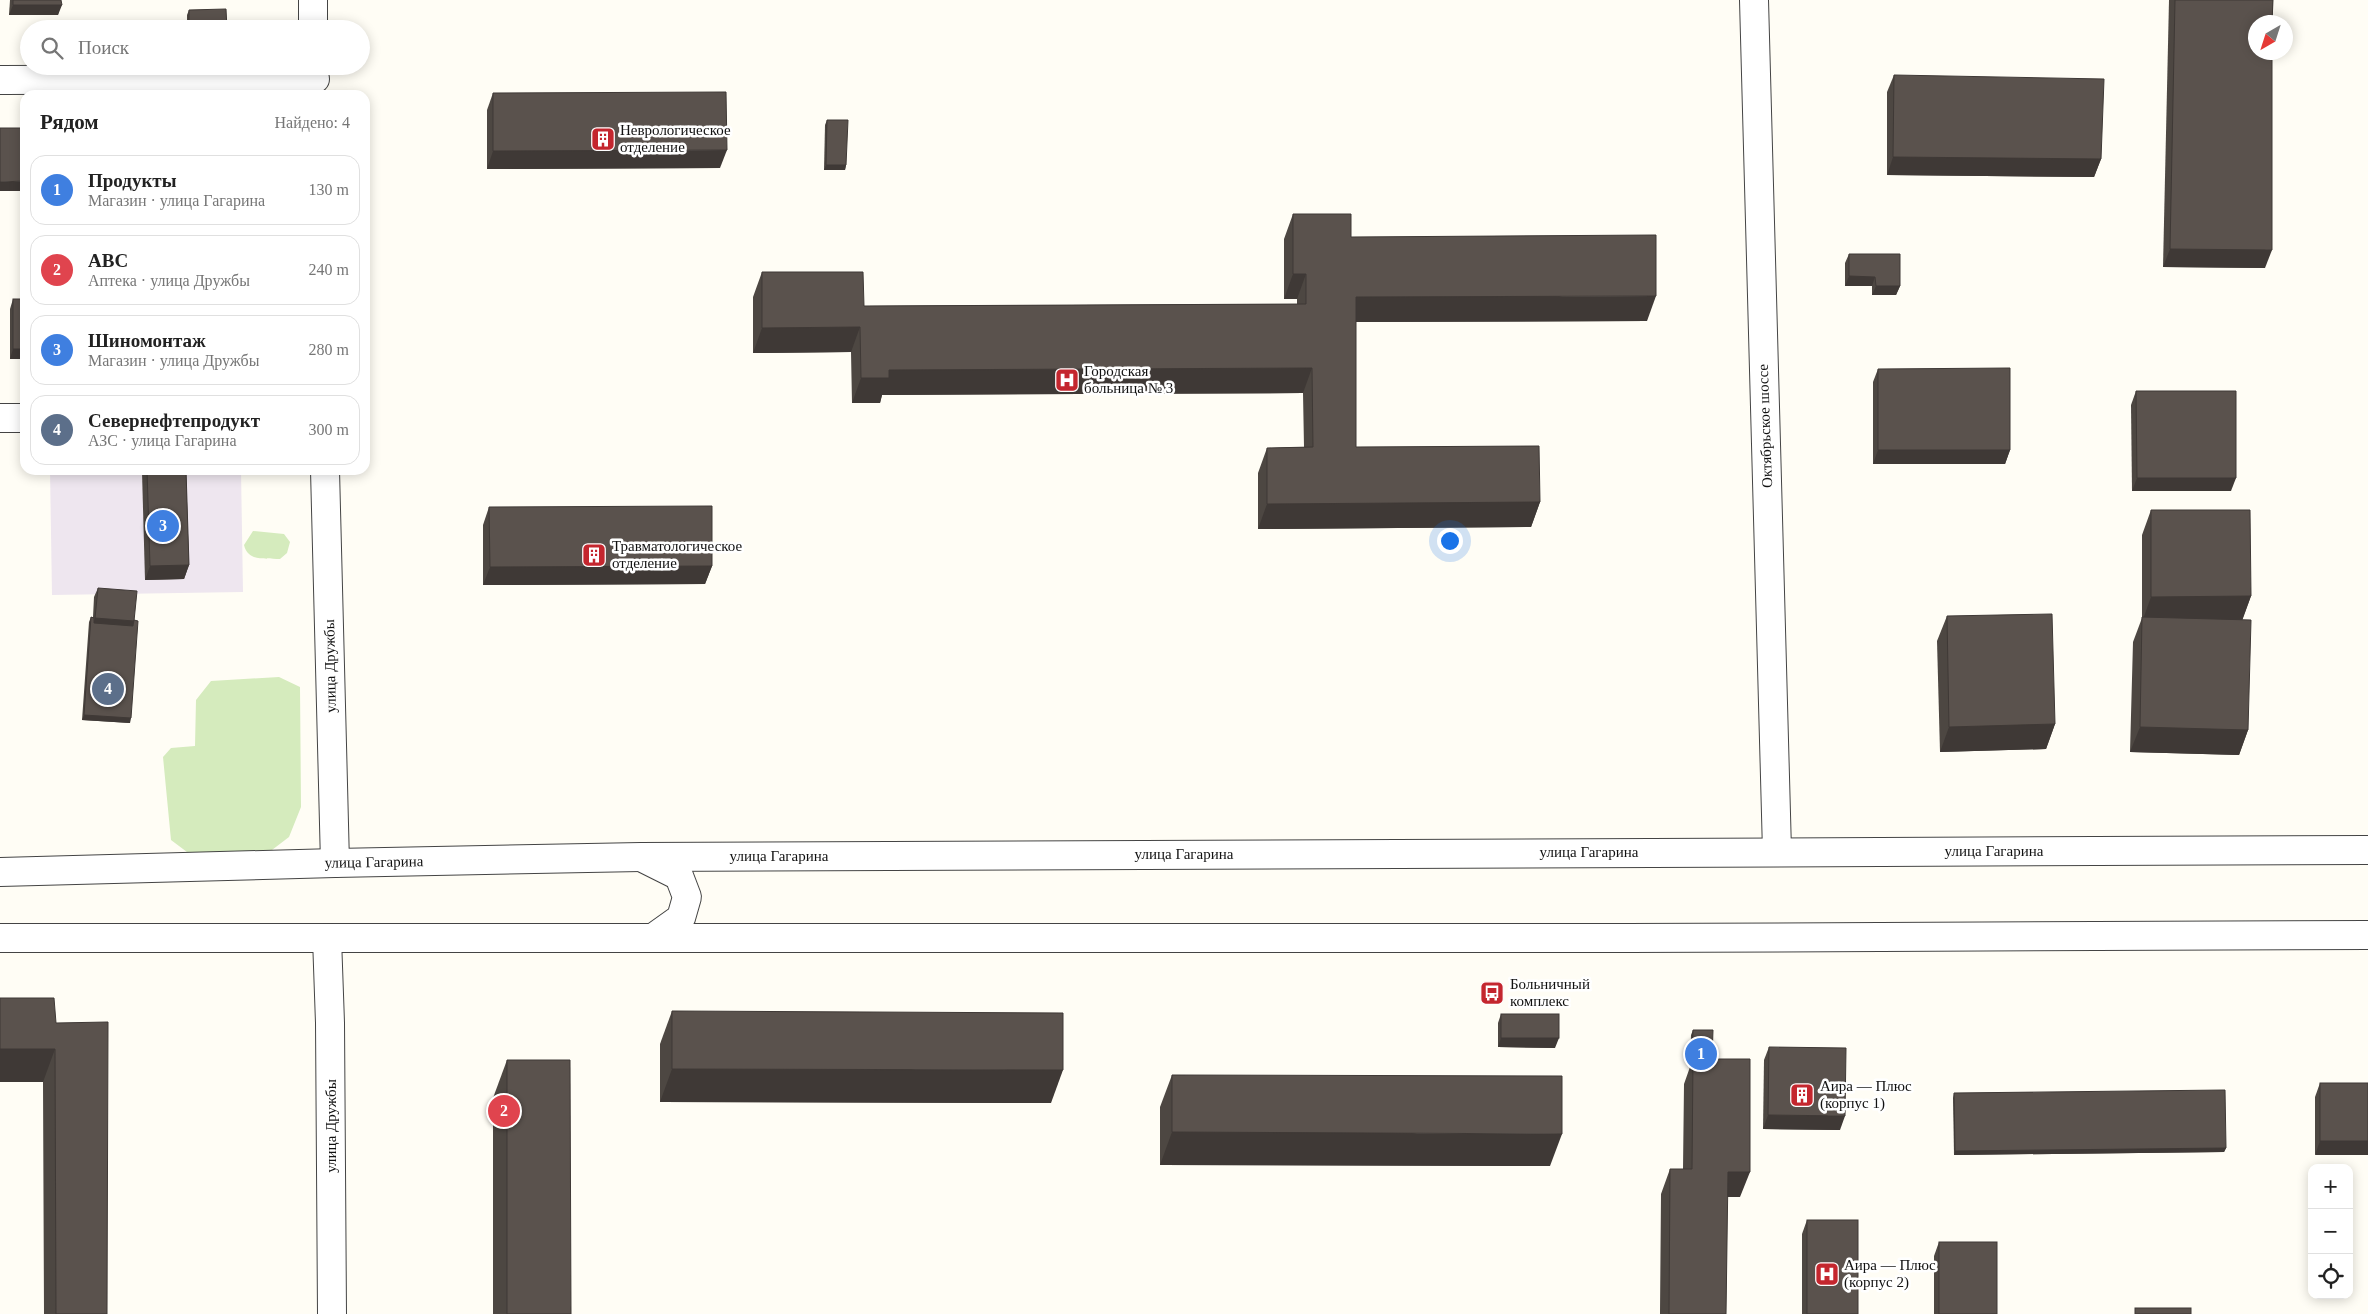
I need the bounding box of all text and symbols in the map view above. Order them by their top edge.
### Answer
north arrow [2248,15,2293,60]
search box [20,20,370,75]
icon: search [38,34,66,62]
text: Поиск [78,37,129,58]
text: Рядом [40,110,99,134]
text: Найдено: 4 [275,114,350,131]
place label: Неврологическое отделение [620,122,731,155]
building icon: Неврологическое отделение [590,126,616,152]
text: Продукты [88,170,177,191]
text: 1 [53,181,61,198]
text: 130 m [309,181,349,198]
text: Магазин · улица Гагарина [88,192,265,209]
text: ABC [88,250,128,271]
text: 2 [53,261,61,278]
text: 240 m [309,261,349,278]
text: Аптека · улица Дружбы [88,272,250,289]
text: Шиномонтаж [88,330,206,351]
text: 3 [53,341,61,358]
text: 280 m [309,341,349,358]
text: Магазин · улица Дружбы [88,352,260,369]
place label: Городская больница № 3 [1084,363,1173,396]
street label: Октябрьское шоссе [1755,363,1775,488]
hospital icon: Городская больница № 3 [1054,367,1080,393]
text: Севернефтепродукт [88,410,260,431]
text: 4 [53,421,61,438]
text: 300 m [309,421,349,438]
text: АЗС · улица Гагарина [88,432,237,449]
pin: 3 [147,507,179,545]
your location [1437,528,1463,554]
place label: Травматологическое отделение [612,538,743,571]
building icon: Травматологическое отделение [581,542,607,568]
street label: улица Дружбы [321,619,339,713]
pin: 4 [92,670,124,708]
street label: улица Гагарина [1945,843,2044,859]
street label: улица Гагарина [1540,844,1639,860]
street label: улица Гагарина [1135,846,1234,862]
street label: улица Гагарина [730,848,829,864]
street label: улица Гагарина [324,853,424,871]
place label: Больничный комплекс [1510,976,1590,1009]
bus stop icon: Больничный комплекс [1479,980,1505,1006]
pin: 1 [1685,1035,1717,1073]
place label: Аира — Плюс (корпус 1) [1820,1078,1912,1112]
street label: улица Дружбы [323,1079,339,1173]
building icon: Аира — Плюс (корпус 1) [1789,1082,1815,1108]
pin: 2 [488,1092,520,1130]
map controls [2308,1164,2353,1299]
button: + [2308,1164,2353,1209]
button: − [2308,1209,2353,1254]
button: locate [2308,1254,2353,1299]
place label: Аира — Плюс (корпус 2) [1844,1257,1936,1291]
hospital icon: Аира — Плюс (корпус 2) [1814,1261,1840,1287]

